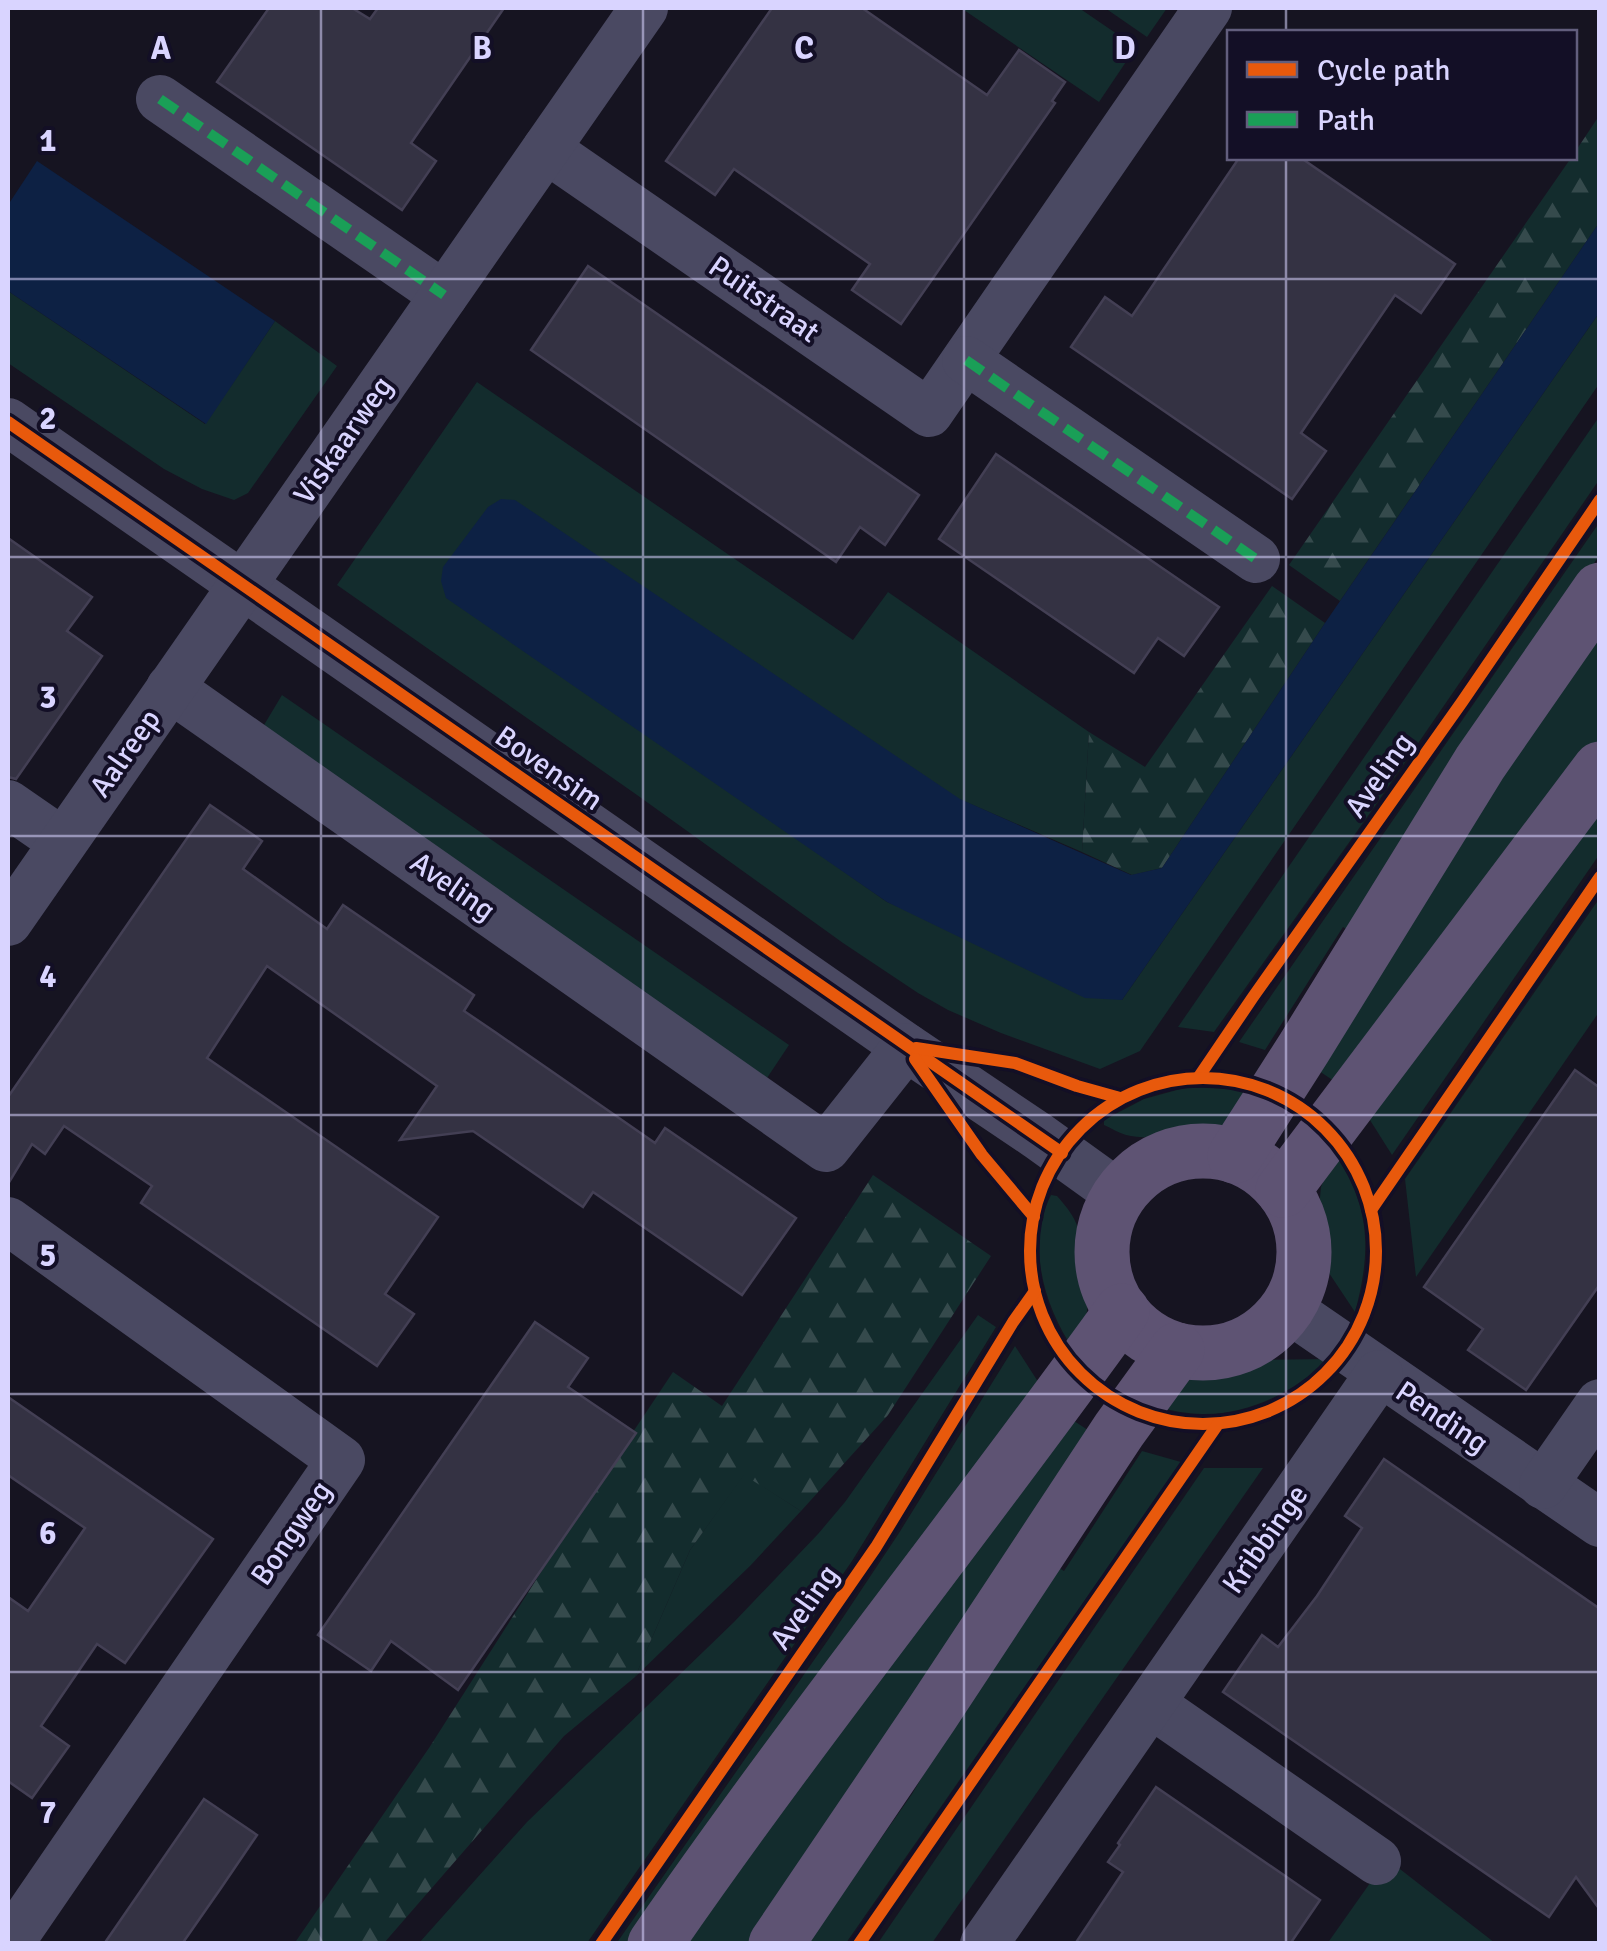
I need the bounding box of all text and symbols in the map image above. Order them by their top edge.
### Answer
text: A [151,29,172,68]
text: B [472,29,492,68]
text: C [794,29,814,68]
text: D [1114,29,1136,68]
legend [1227,30,1577,160]
text: Cycle path [1317,52,1451,89]
text: Path [1317,102,1375,139]
text: 1 [39,121,57,160]
street label: Puitstraat [701,248,826,351]
street label: Viskaarweg [286,369,401,511]
text: 2 [39,399,57,438]
text: 3 [39,678,57,717]
street label: Aalreep [82,702,169,804]
street label: Bovensim [488,718,610,819]
street label: Aveling [1337,726,1422,825]
street label: Aveling [403,844,502,929]
text: 4 [39,957,57,996]
text: 5 [39,1236,57,1275]
street label: Pending [1388,1373,1495,1462]
street label: Bongweg [243,1474,340,1593]
street label: Kribbinge [1215,1478,1316,1601]
text: 6 [39,1514,57,1553]
street label: Aveling [762,1558,847,1657]
text: 7 [39,1793,57,1832]

